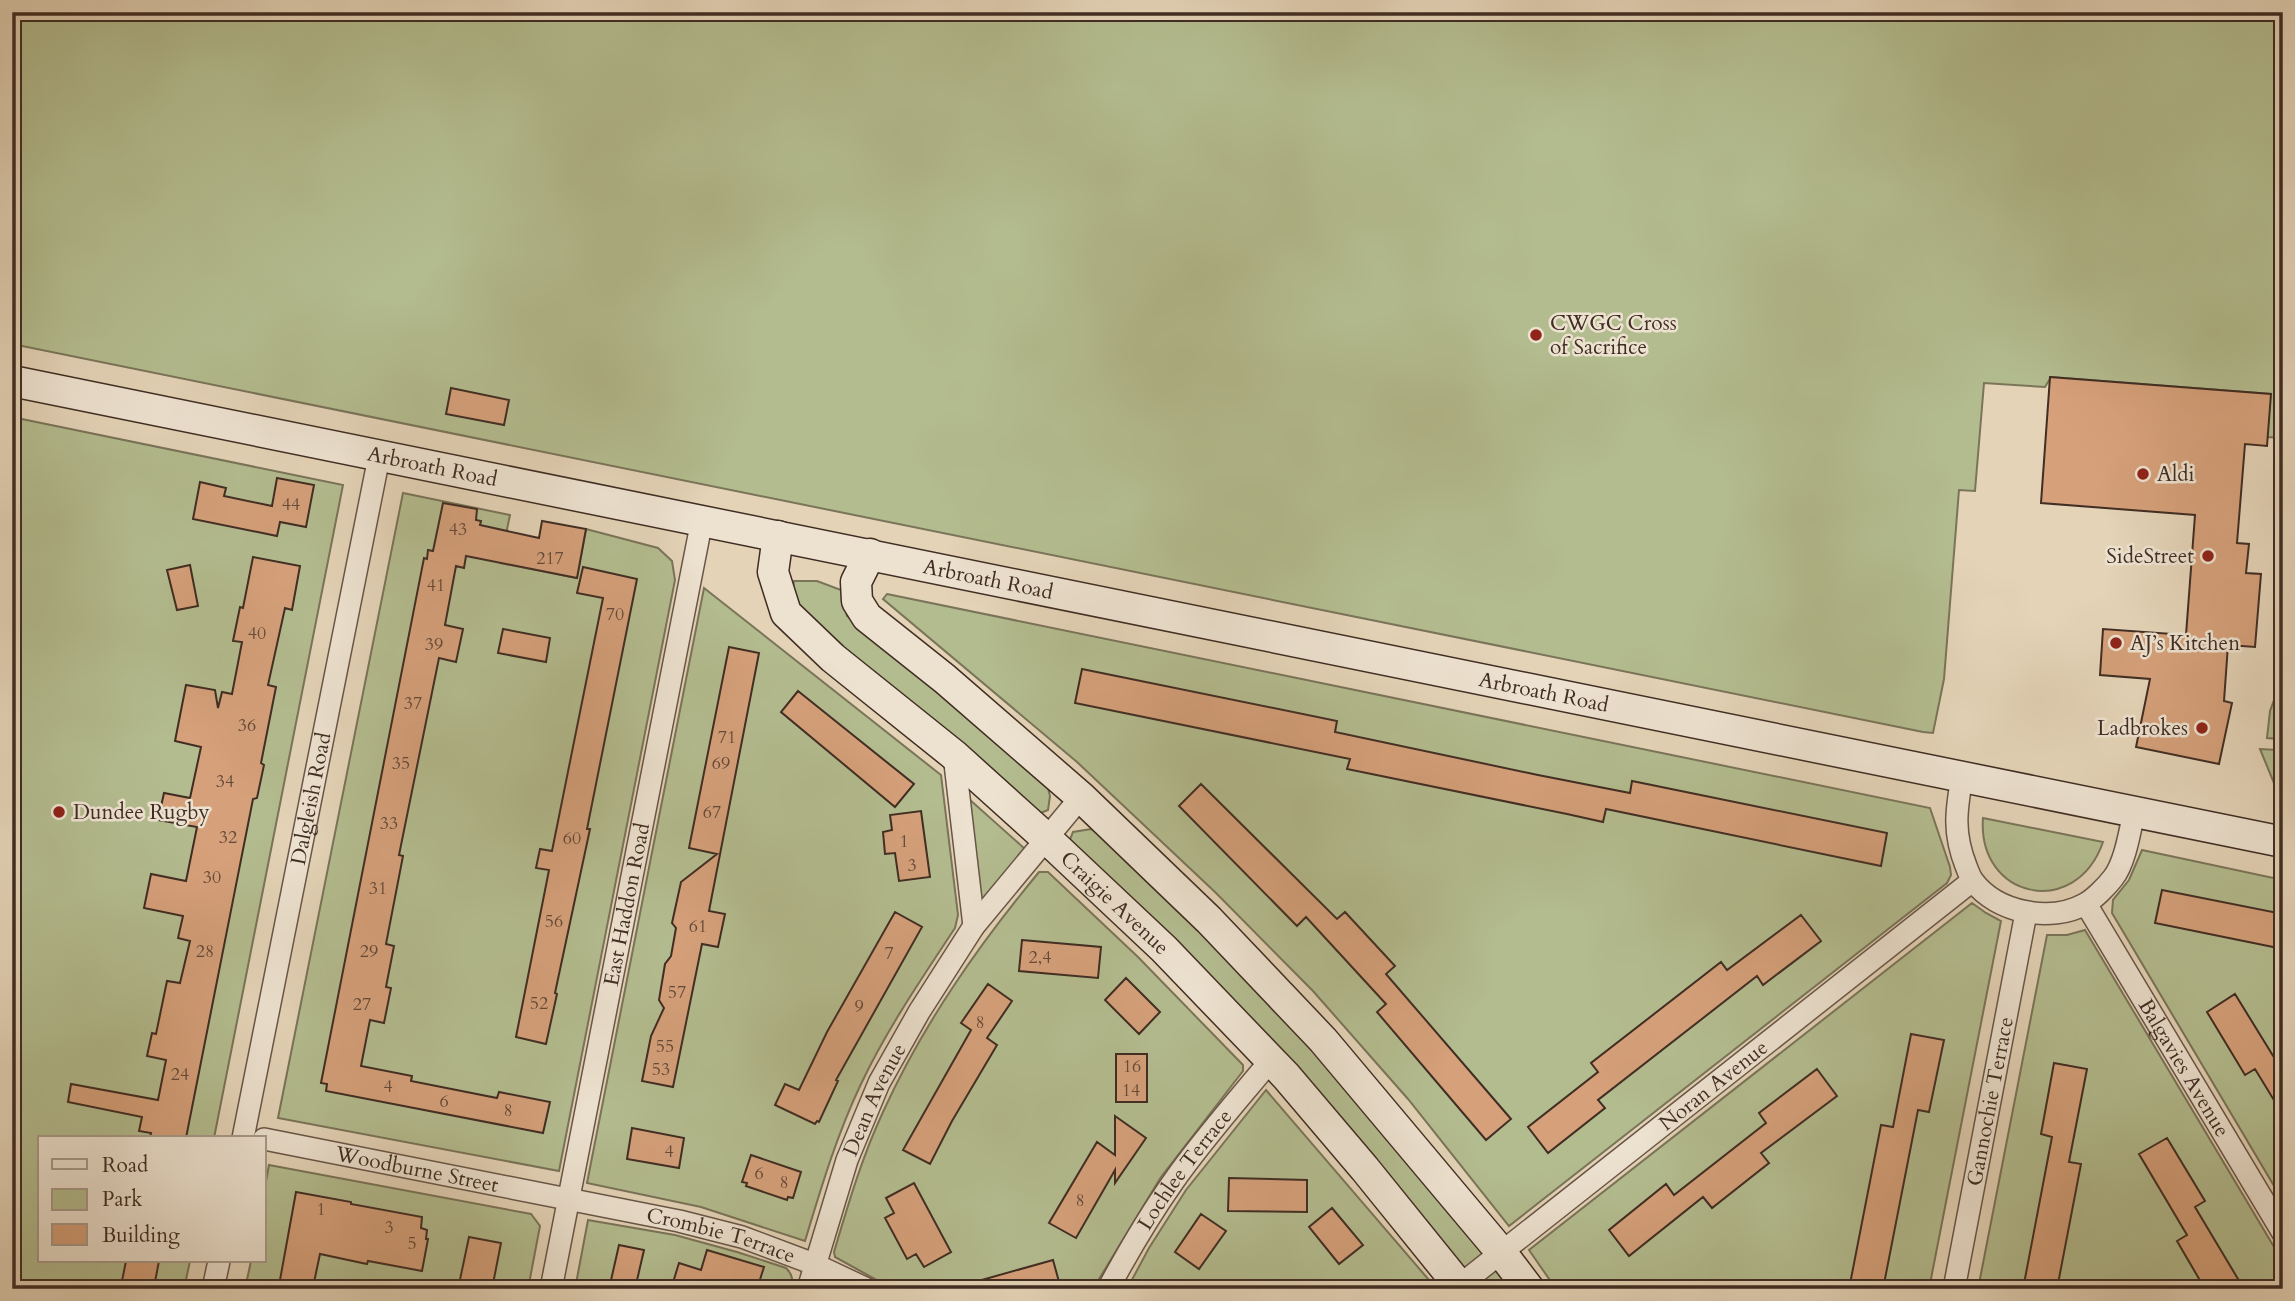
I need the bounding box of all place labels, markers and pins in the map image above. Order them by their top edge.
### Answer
place label: CWGC Cross of Sacrifice [1550,309,1677,362]
marker: CWGC Cross of Sacrifice [1528,327,1544,343]
place label: Aldi [2157,460,2194,489]
marker: Aldi [2135,466,2151,482]
place label: SideStreet [2106,542,2194,571]
marker: SideStreet [2200,548,2216,564]
place label: AJ’s Kitchen [2130,629,2240,658]
marker: AJ’s Kitchen [2108,635,2124,651]
place label: Ladbrokes [2097,714,2188,743]
marker: Ladbrokes [2194,720,2210,736]
place label: Dundee Rugby [73,798,210,827]
marker: Dundee Rugby [51,804,67,820]

